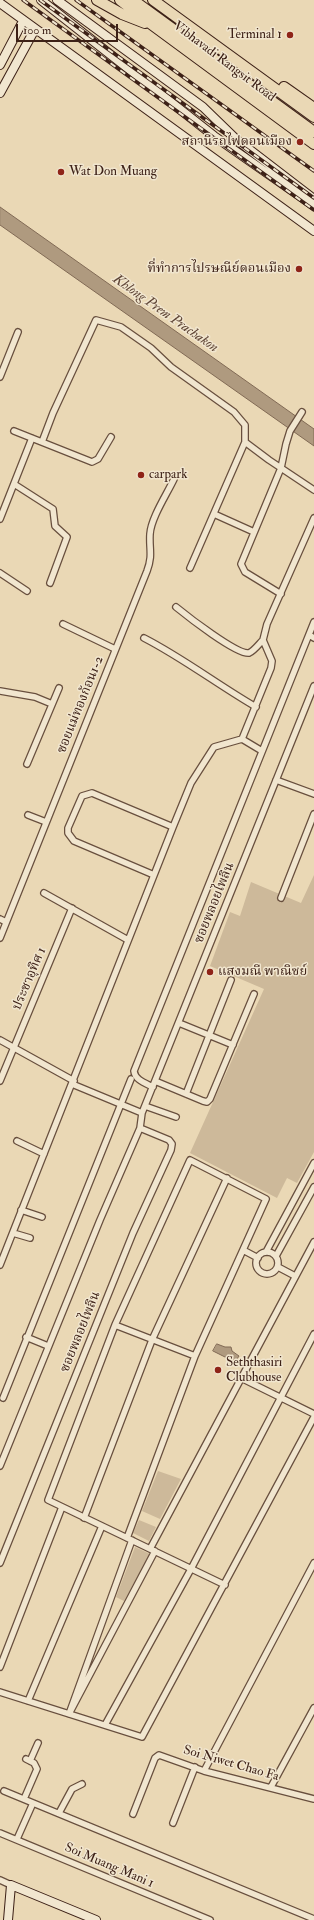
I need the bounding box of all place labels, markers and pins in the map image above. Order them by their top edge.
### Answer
place label: Terminal 1 [227,27,282,43]
marker: Terminal 1 [285,30,295,40]
place label: สถานีรถไฟดอนเมือง [181,134,292,150]
marker: สถานีรถไฟดอนเมือง [295,137,305,147]
place label: Wat Don Muang [69,164,157,180]
marker: Wat Don Muang [56,167,66,177]
place label: ที่ทำการไปรษณีย์ดอนเมือง [148,261,291,277]
marker: ที่ทำการไปรษณีย์ดอนเมือง [294,264,304,274]
place label: carpark [149,467,187,483]
marker: carpark [136,470,146,480]
place label: แสงมณี พาณิชย์ [218,964,307,980]
marker: แสงมณี พาณิชย์ [205,967,215,977]
place label: Seththasiri Clubhouse [226,1355,282,1386]
marker: Seththasiri Clubhouse [213,1365,223,1375]

